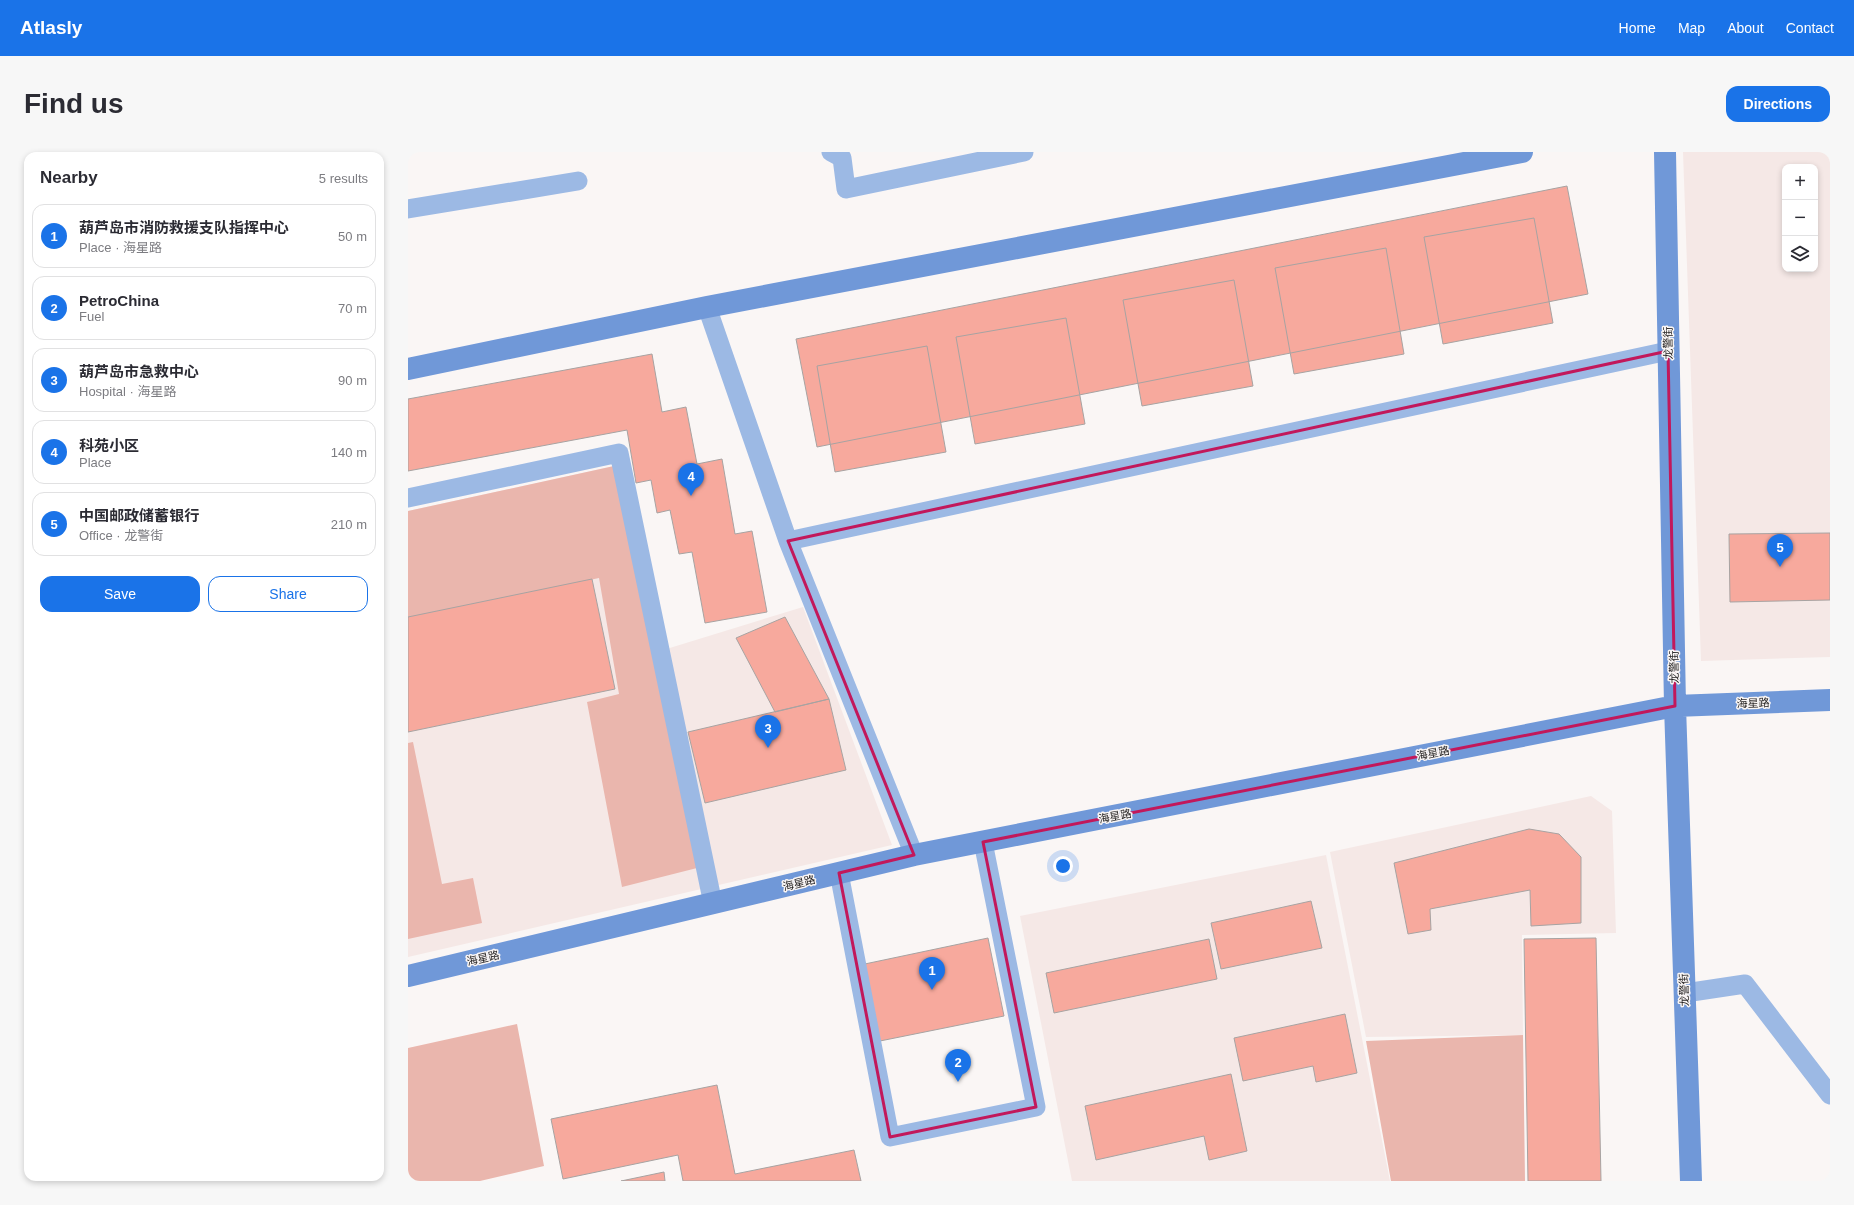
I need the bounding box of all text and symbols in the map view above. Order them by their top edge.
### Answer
text: Atlasly [20,17,82,38]
text: Home [1619,20,1656,36]
text: Map [1678,20,1705,36]
text: About [1727,20,1764,36]
text: Contact [1786,20,1834,36]
button: Directions [1726,86,1830,122]
text: Find us [24,88,124,119]
map controls [1782,164,1818,272]
button: + [1782,164,1818,200]
text: Nearby [40,168,98,187]
text: 5 results [319,171,368,186]
button: − [1782,200,1818,236]
text: 葫芦岛市消防救援支队指挥中心 [79,219,289,236]
text: 1 [50,229,58,244]
text: 50 m [338,229,367,244]
button: layers [1782,236,1818,272]
text: Place · 海星路 [79,240,162,255]
text: PetroChina [79,292,159,309]
text: 2 [50,301,58,316]
text: 70 m [338,301,367,316]
text: Fuel [79,309,104,324]
street label: 龙警街 [1662,326,1674,360]
text: 葫芦岛市急救中心 [79,363,199,380]
text: 3 [50,373,58,388]
text: 90 m [338,373,367,388]
text: Hospital · 海星路 [79,384,177,399]
text: 科苑小区 [79,437,139,454]
text: 4 [50,445,58,460]
text: 140 m [331,445,367,460]
text: Place [79,455,112,470]
pin: 4 [678,463,704,496]
text: 中国邮政储蓄银行 [79,507,199,524]
text: 5 [50,517,58,532]
text: 210 m [331,517,367,532]
text: Office · 龙警街 [79,528,163,543]
pin: 5 [1767,534,1793,567]
button: Save [40,576,200,612]
button: Share [208,576,368,612]
street label: 龙警街 [1668,650,1680,684]
street label: 海星路 [1736,696,1770,710]
pin: 3 [755,715,781,748]
street label: 海星路 [1416,744,1450,762]
street label: 海星路 [1098,807,1132,825]
your location [1053,856,1073,876]
street label: 海星路 [782,873,816,893]
street label: 海星路 [466,948,500,968]
pin: 1 [919,957,945,990]
street label: 龙警街 [1677,973,1691,1007]
pin: 2 [945,1049,971,1082]

